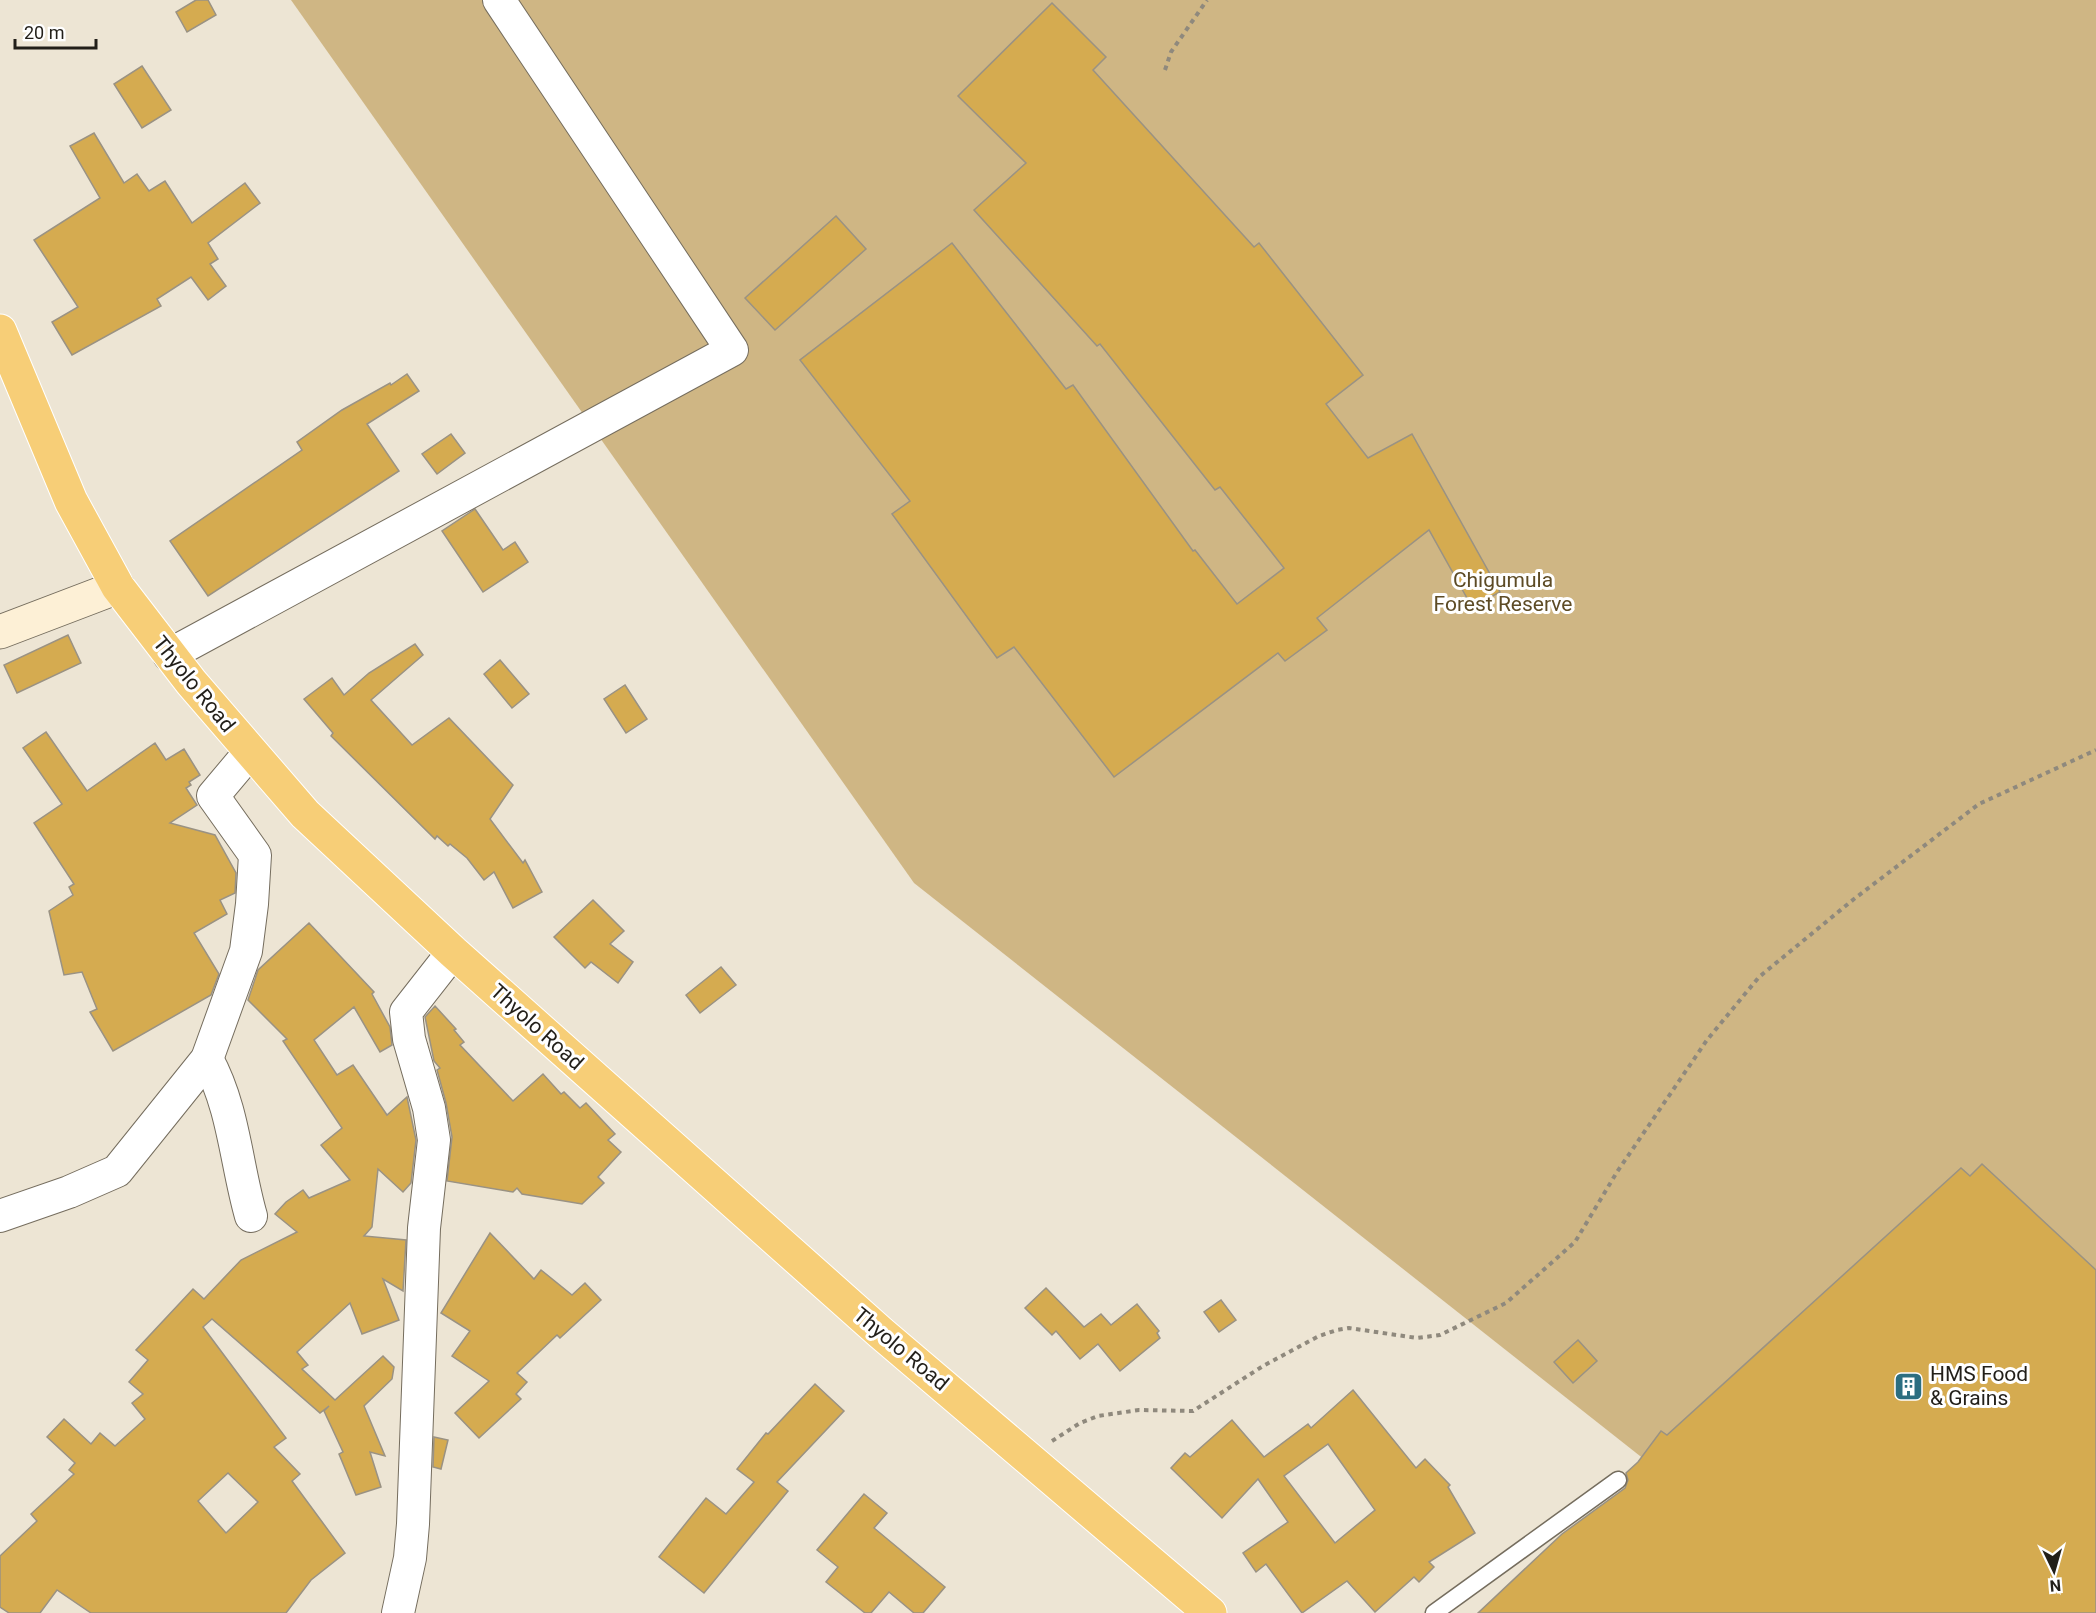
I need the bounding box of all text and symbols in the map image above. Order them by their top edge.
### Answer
scale bar [15,12,96,50]
text: 20 m [24,22,64,43]
park label: Chigumula Forest Reserve [1434,568,1572,616]
street label: Thyolo Road [148,631,240,737]
street label: Thyolo Road [486,979,588,1075]
street label: Thyolo Road [849,1302,953,1396]
place label: HMS Food & Grains [1930,1362,2028,1410]
building icon: HMS Food & Grains [1893,1370,1925,1402]
north arrow [2024,1541,2084,1601]
text: N [2049,1575,2062,1595]

